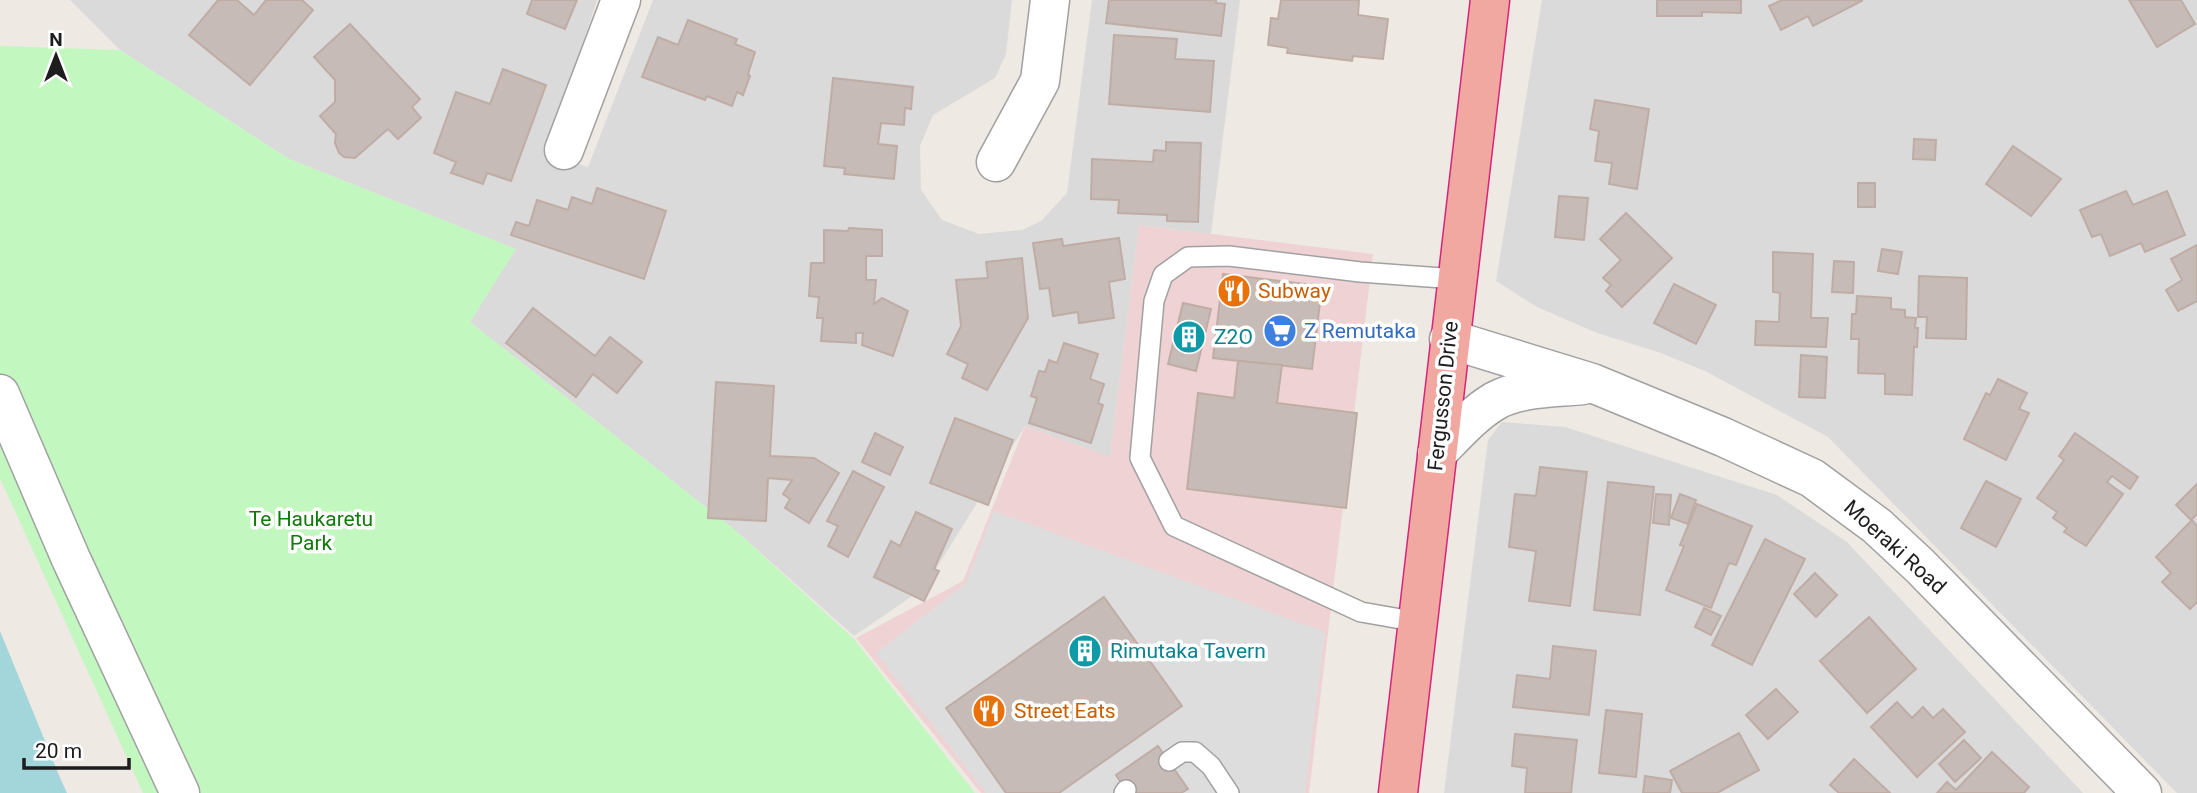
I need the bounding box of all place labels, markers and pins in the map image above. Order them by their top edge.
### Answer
restaurant icon: Subway [1215,272,1253,310]
place label: Subway [1258,279,1331,303]
supermarket icon: Z Remutaka [1261,312,1299,350]
building icon: Z2O [1170,318,1208,356]
place label: Z Remutaka [1304,319,1416,343]
place label: Z2O [1214,325,1253,349]
building icon: Rimutaka Tavern [1066,632,1104,670]
place label: Rimutaka Tavern [1110,639,1266,663]
restaurant icon: Street Eats [970,692,1008,730]
place label: Street Eats [1014,699,1116,723]

